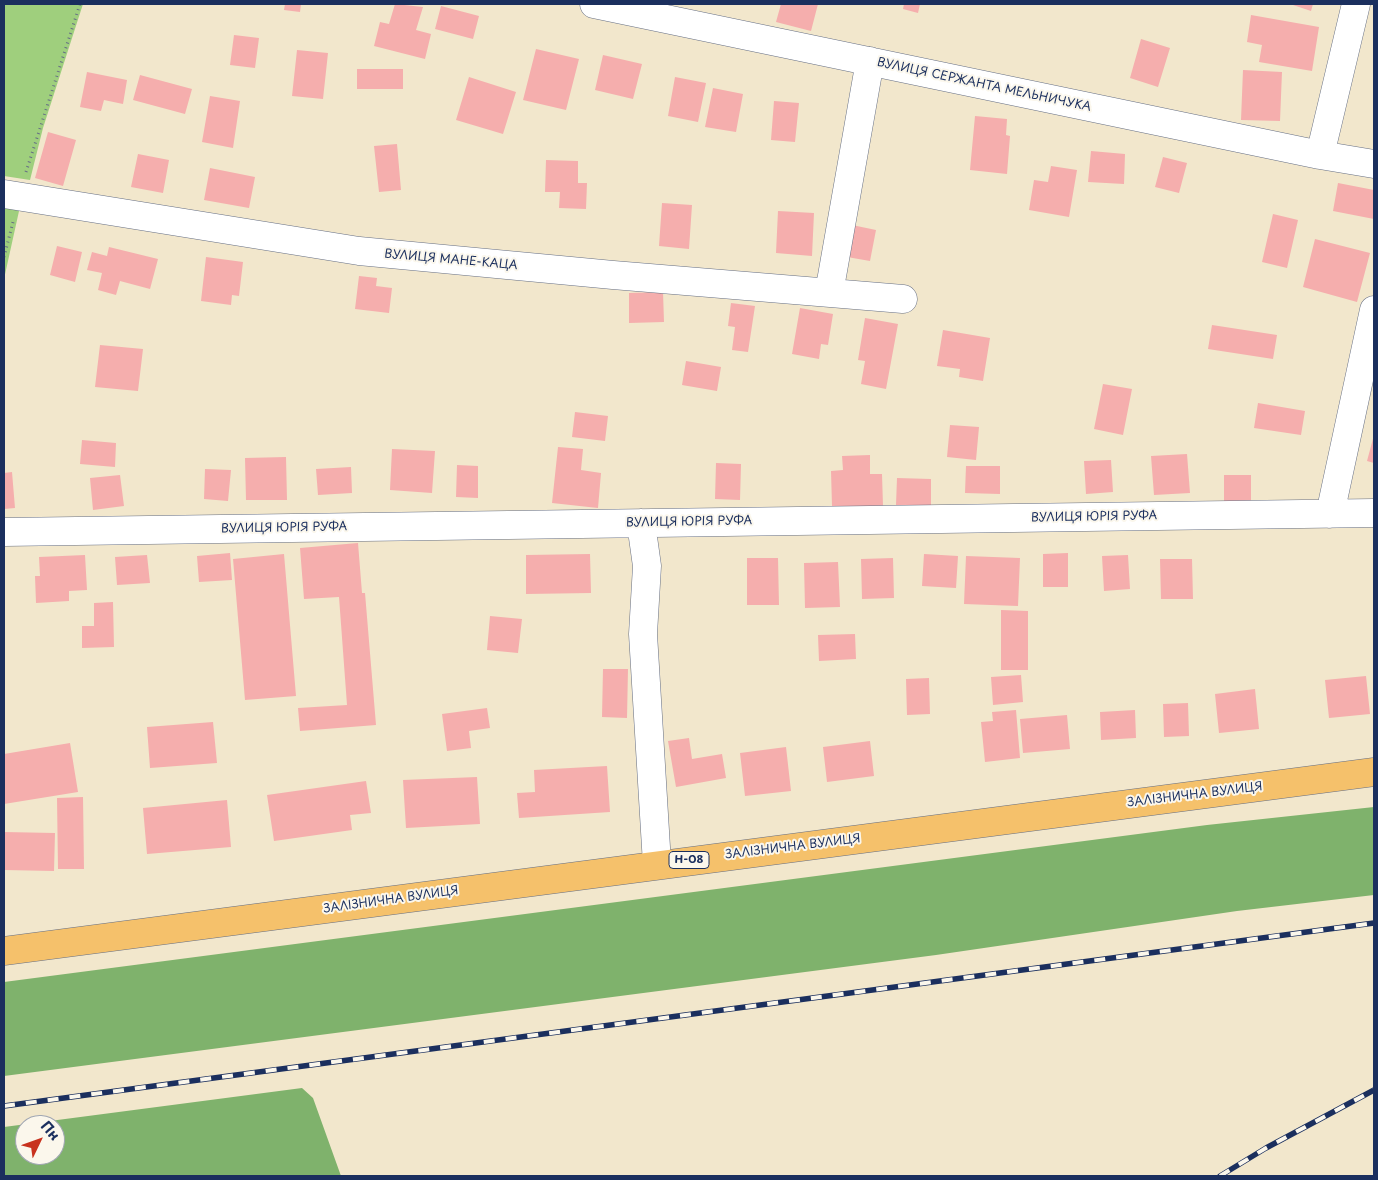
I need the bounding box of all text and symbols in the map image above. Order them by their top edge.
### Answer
street label: ВУЛИЦЯ СЕРЖАНТА МЕЛЬНИЧУКА [876,55,1092,115]
street label: ВУЛИЦЯ МАНЕ-КАЦА [384,247,518,273]
street label: ВУЛИЦЯ ЮРІЯ РУФА [1031,509,1157,525]
street label: ВУЛИЦЯ ЮРІЯ РУФА [626,514,752,530]
street label: ВУЛИЦЯ ЮРІЯ РУФА [221,520,347,536]
street label: ЗАЛІЗНИЧНА ВУЛИЦЯ [1127,780,1263,810]
street label: ЗАЛІЗНИЧНА ВУЛИЦЯ [725,832,861,862]
road number: Н-08 [669,852,709,868]
street label: ЗАЛІЗНИЧНА ВУЛИЦЯ [323,883,459,917]
north arrow [15,1115,65,1165]
text: Пн [36,1116,65,1145]

